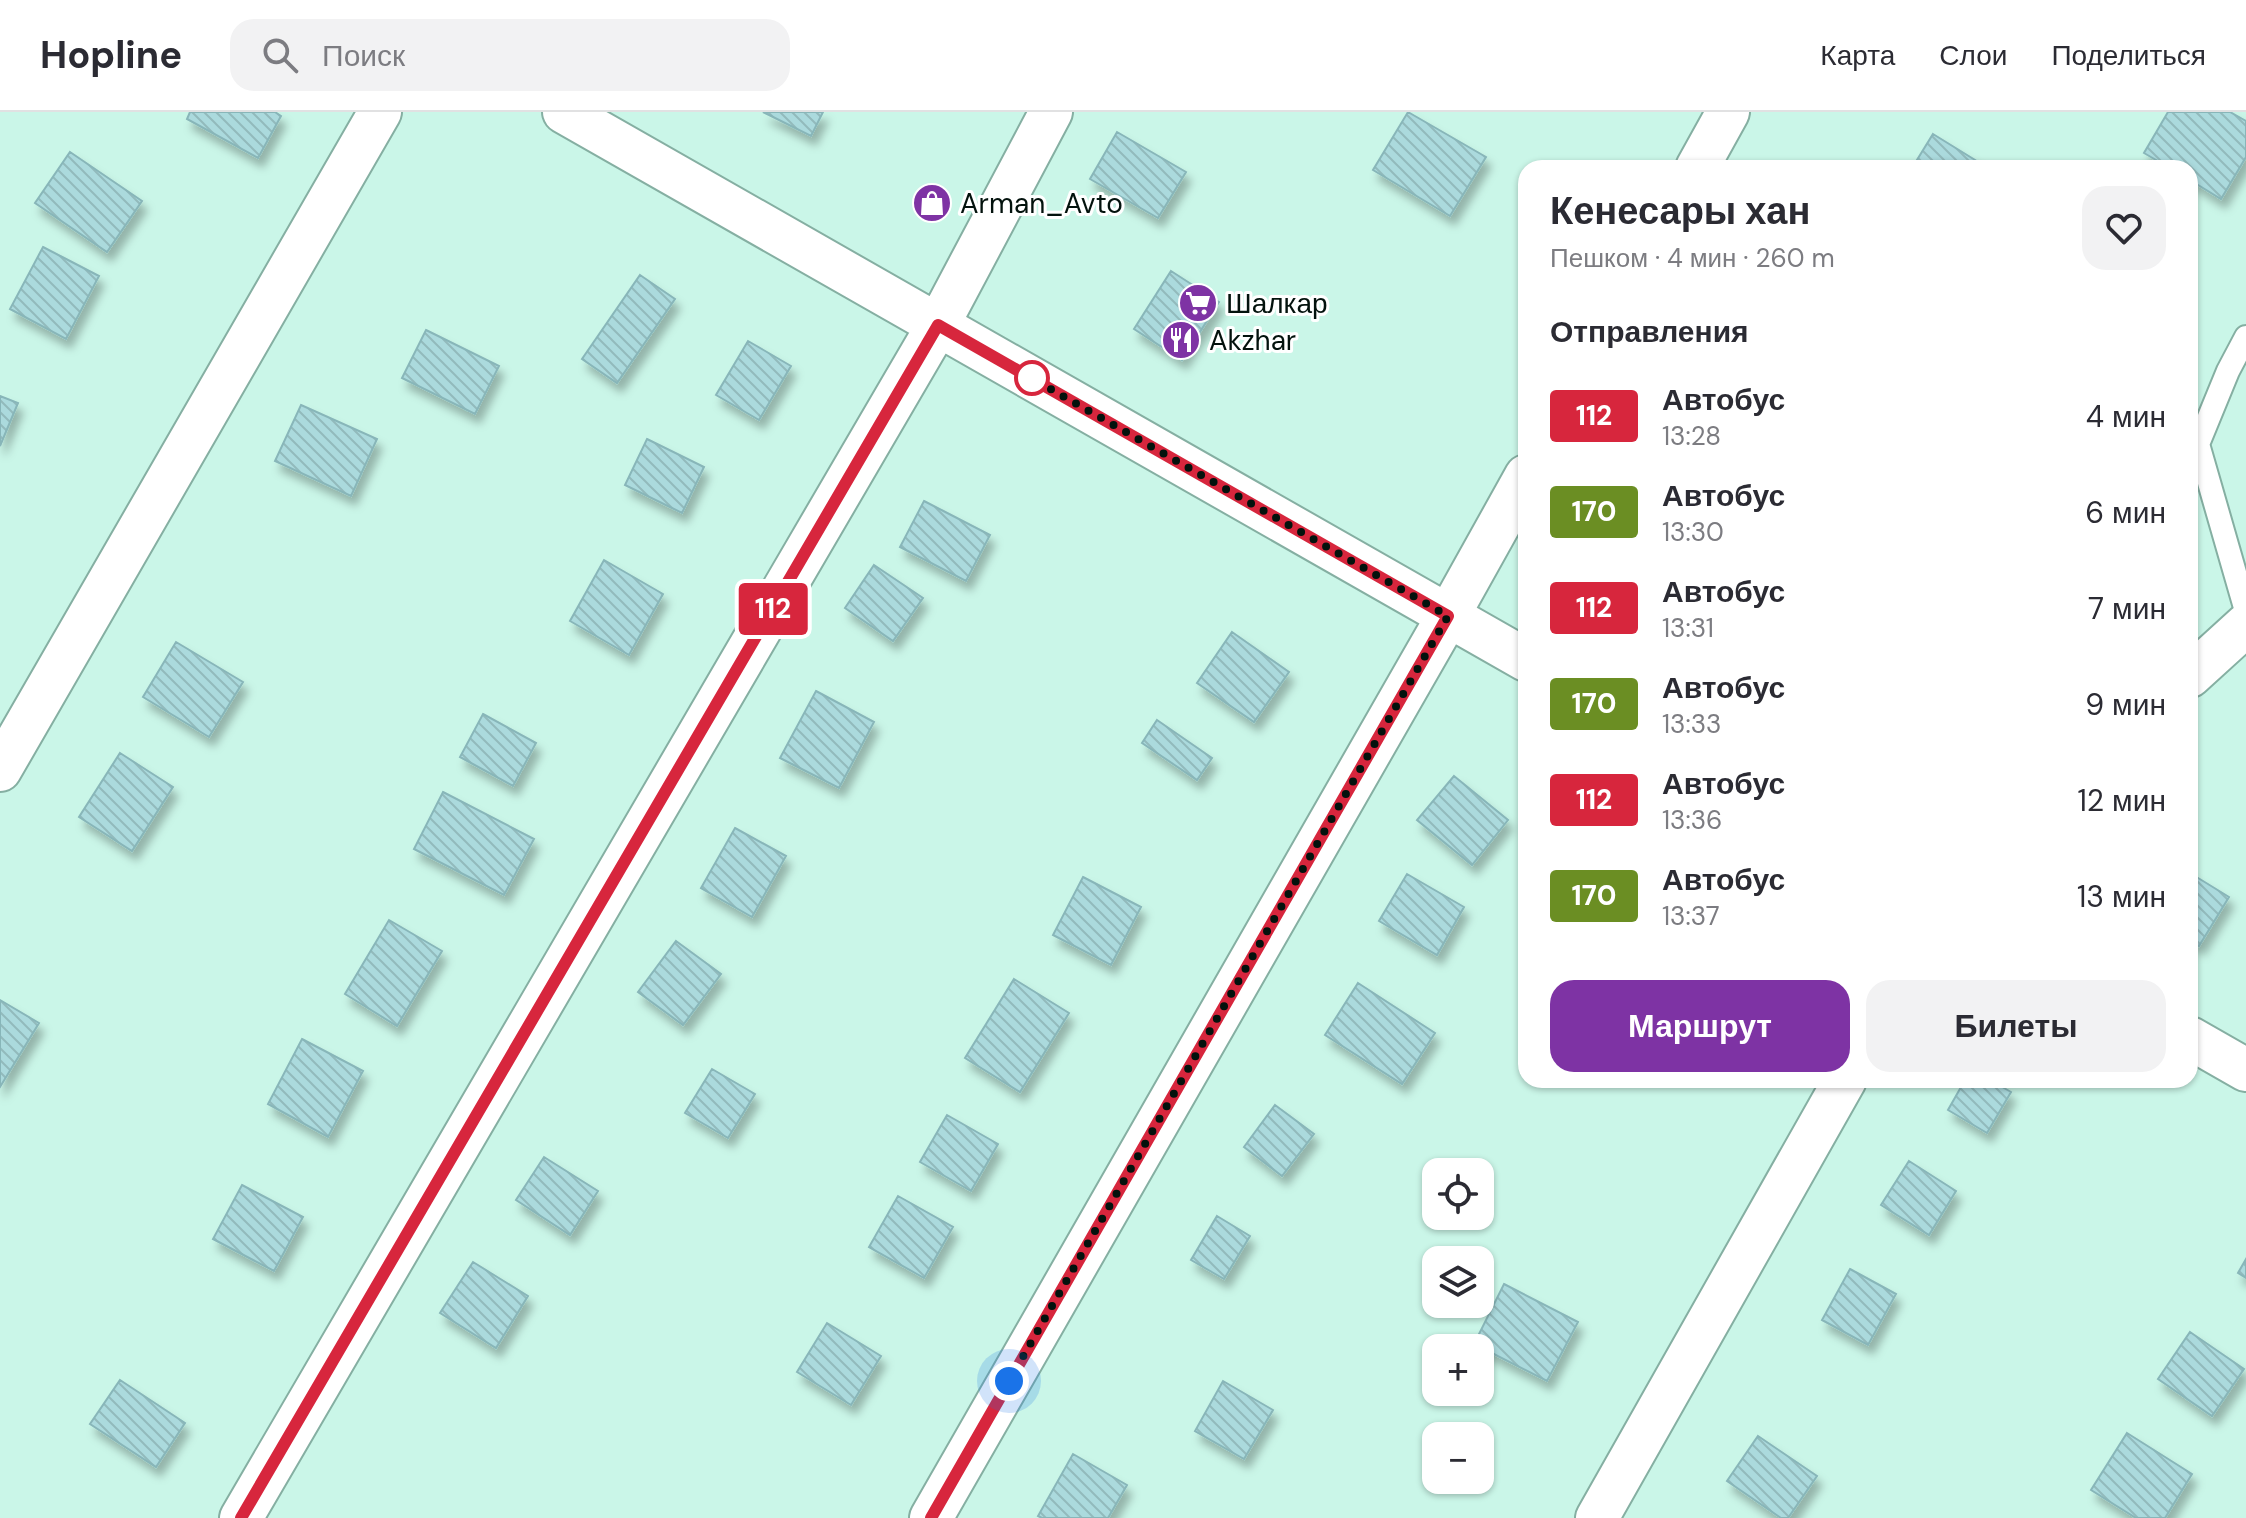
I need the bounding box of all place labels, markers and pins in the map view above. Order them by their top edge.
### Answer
shop icon: Arman_Avto [911,182,953,224]
place label: Arman_Avto [960,185,1123,222]
supermarket icon: Шалкар [1177,282,1219,324]
place label: Шалкар [1226,285,1328,322]
restaurant icon: Akzhar [1160,319,1202,361]
place label: Akzhar [1209,322,1296,359]
unlabelled marker [1015,361,1049,395]

